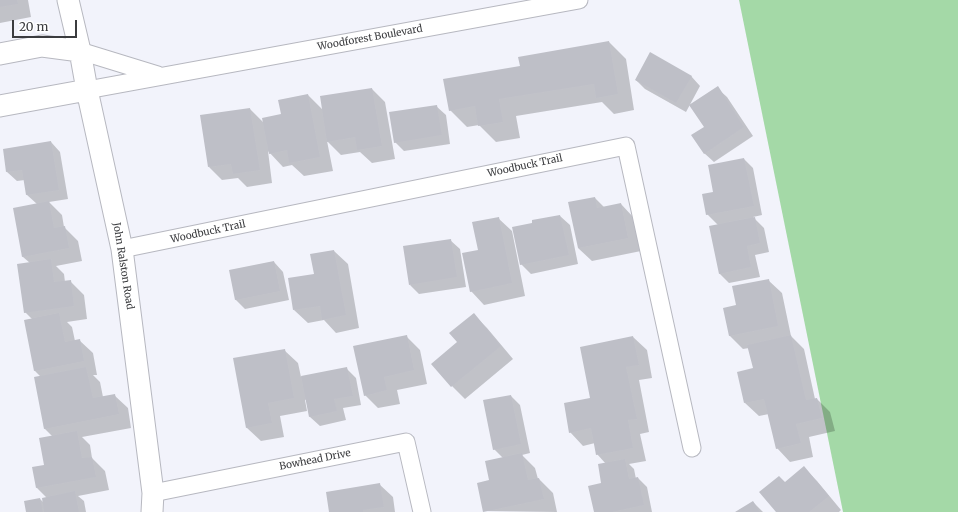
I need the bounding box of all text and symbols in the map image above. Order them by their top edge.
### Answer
scale bar [14,12,79,38]
text: 20 m [19,19,48,34]
street label: Woodforest Boulevard [317,23,423,53]
street label: Woodbuck Trail [486,152,564,180]
street label: Woodbuck Trail [169,218,247,246]
street label: John Ralston Road [110,222,136,310]
street label: Bowhead Drive [278,447,352,473]

